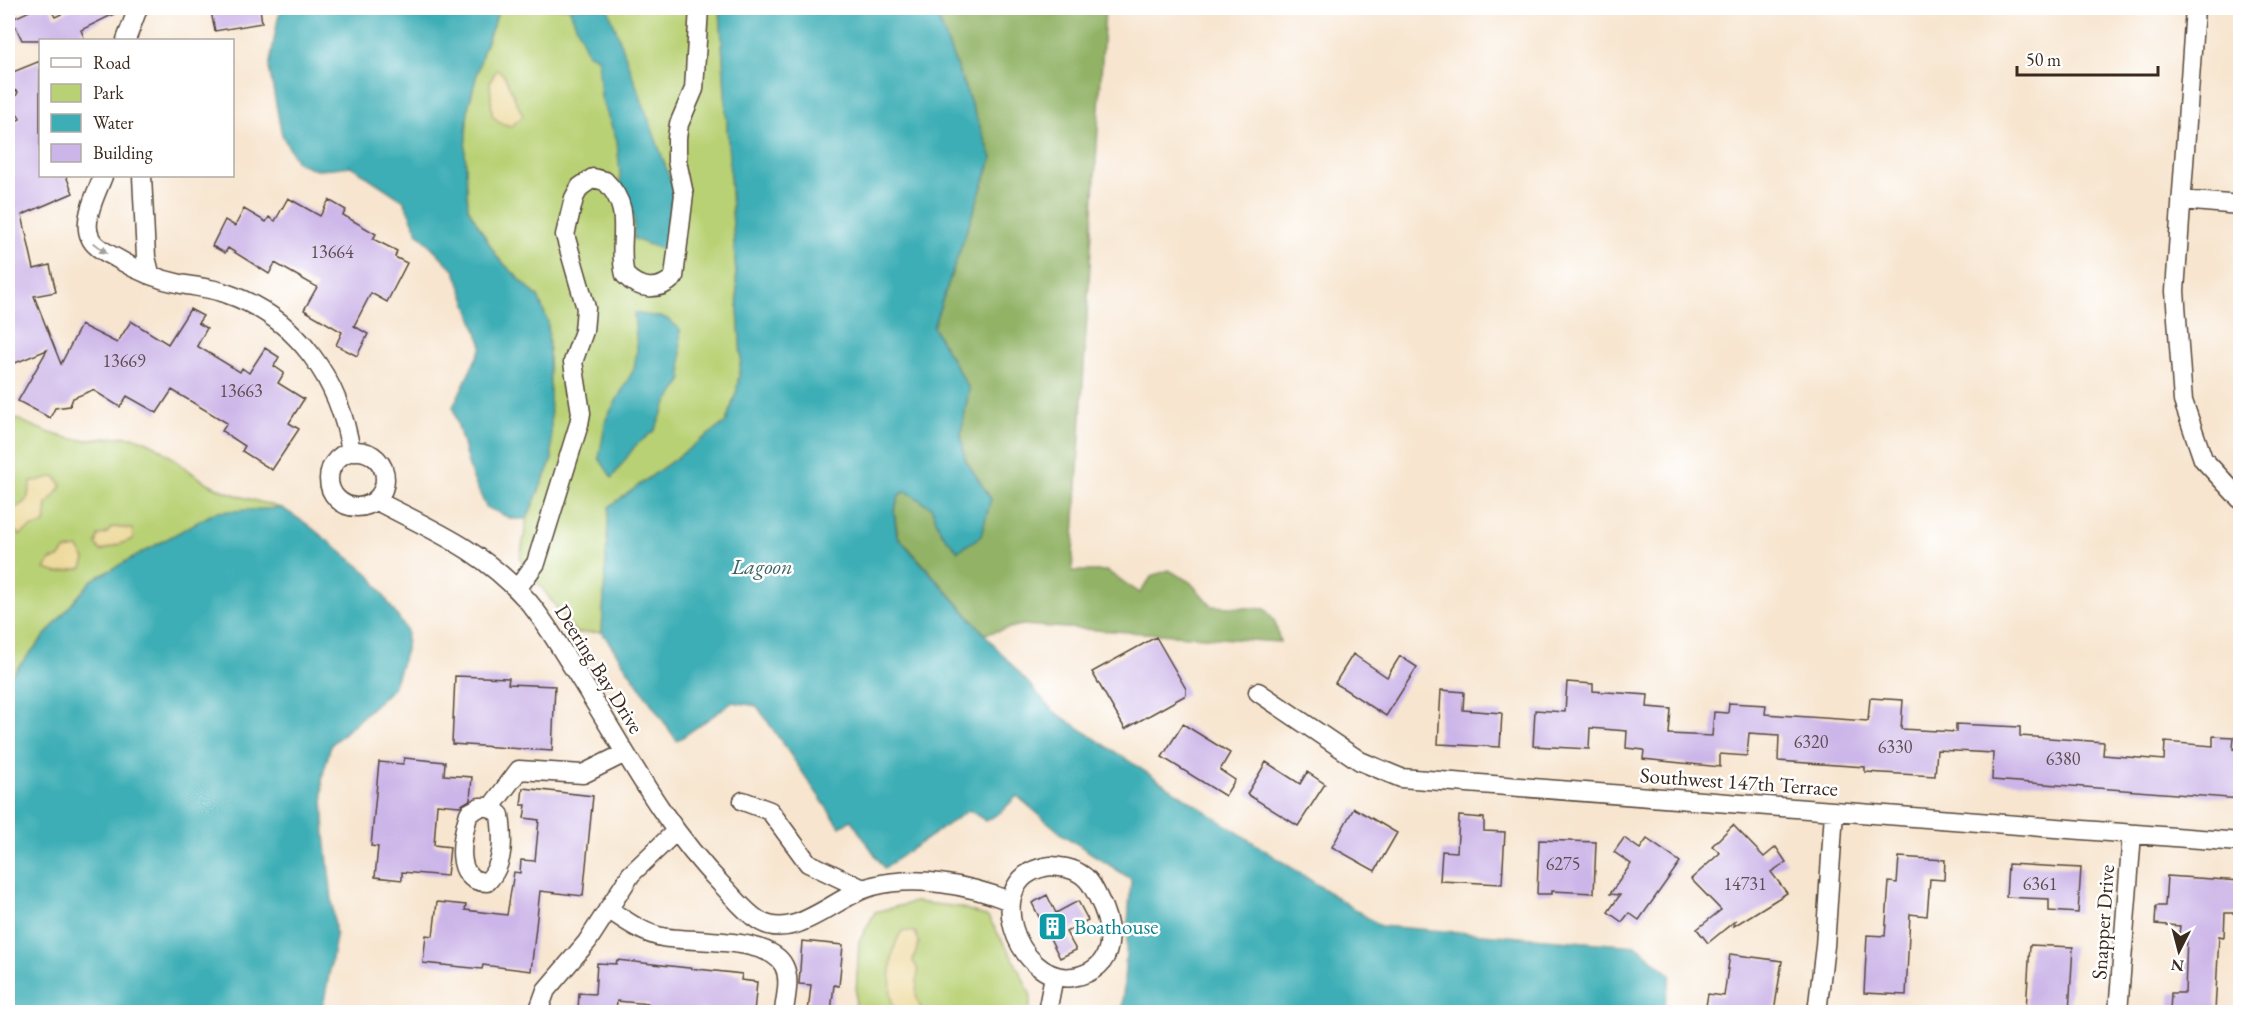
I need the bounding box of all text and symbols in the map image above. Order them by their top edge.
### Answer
legend [39,39,234,177]
scale bar [2017,39,2158,77]
text: 50 m [2026,48,2061,71]
text: Road [93,51,132,74]
text: Park [93,81,124,104]
text: Water [93,111,134,134]
text: Building [93,141,153,164]
house number: 13664 [310,240,354,263]
one-way arrow [93,241,108,253]
house number: 13669 [102,349,146,372]
house number: 13663 [219,379,263,402]
water label: Lagoon [730,552,793,581]
street label: Deering Bay Drive [549,599,650,738]
house number: 6320 [1794,730,1829,753]
house number: 6330 [1878,735,1913,758]
house number: 6380 [2046,747,2081,770]
street label: Southwest 147th Terrace [1639,761,1839,802]
house number: 6275 [1546,852,1580,875]
street label: Snapper Drive [2085,864,2120,980]
house number: 14731 [1723,872,1767,895]
house number: 6361 [2023,872,2057,895]
building icon: Boathouse [1037,911,1069,943]
place label: Boathouse [1074,913,1159,940]
north arrow [2149,921,2209,981]
text: N [2170,954,2185,977]

